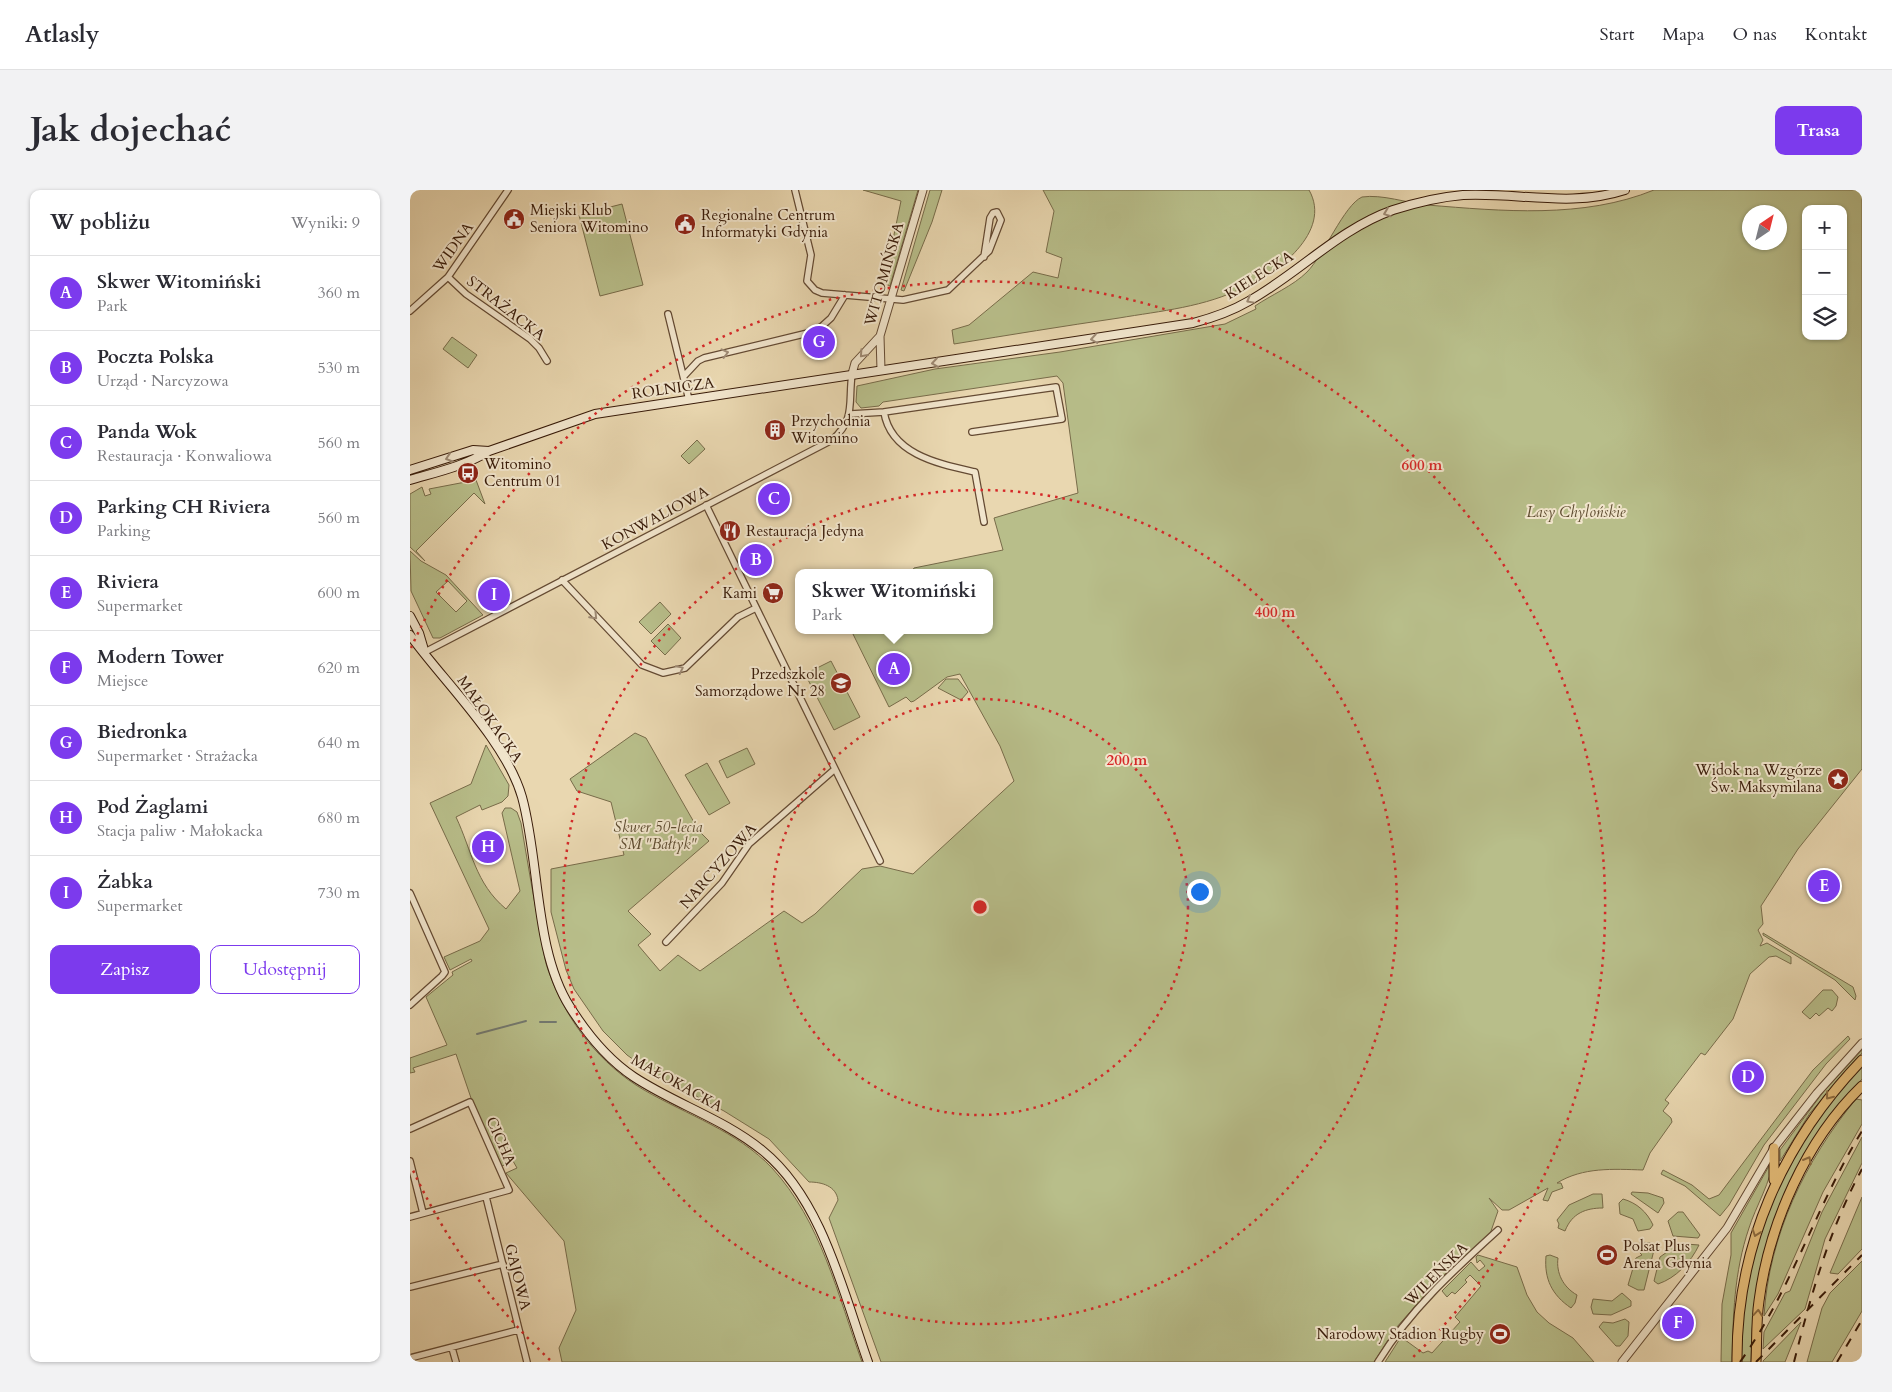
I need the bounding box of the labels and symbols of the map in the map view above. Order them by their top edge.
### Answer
place label: Miejski Klub Seniora Witomino [530,200,648,237]
place label: Regionalne Centrum Informatyki Gdynia [701,205,835,242]
north arrow [1742,205,1787,250]
public building icon: Miejski Klub Seniora Witomino [502,207,526,231]
one-way arrow [1383,207,1392,217]
public building icon: Regionalne Centrum Informatyki Gdynia [673,212,697,236]
street label: WIDNA [427,218,478,277]
street label: WITOMIŃSKA [859,219,908,329]
street label: KIELECKA [1221,246,1297,304]
street label: STRAŻACKA [463,271,550,345]
one-way arrow [1247,294,1256,304]
pin: G [803,323,835,361]
one-way arrow [1089,333,1097,344]
one-way arrow [720,348,729,359]
one-way arrow [860,348,869,357]
one-way arrow [930,357,939,367]
street label: ROLNICZA [630,372,716,404]
place label: Przychodnia Witomino [790,411,871,448]
building icon: Przychodnia Witomino [763,418,787,442]
one-way arrow [445,452,454,462]
place label: Witomino Centrum 01 [483,454,561,491]
text: 600 m [1402,455,1443,475]
bus stop icon: Witomino Centrum 01 [456,461,480,485]
pin: C [758,480,790,518]
street label: KONWALIOWA [598,481,712,555]
park label: Lasy Chylońskie [1526,502,1626,522]
restaurant icon: Restauracja Jedyna [718,519,742,543]
place label: Restauracja Jedyna [746,521,865,541]
pin: B [740,541,772,579]
pin: I [478,576,510,614]
supermarket icon: Kami [761,581,785,605]
place label: Kami [722,583,757,603]
text: 400 m [1255,602,1296,622]
one-way arrow [589,610,598,619]
pin: A [878,650,910,688]
place label: Przedszkole Samorządowe Nr 28 [695,664,825,701]
one-way arrow [675,665,684,675]
street label: MAŁOKACKA [453,671,528,767]
school or university icon: Przedszkole Samorządowe Nr 28 [829,671,853,695]
text: 200 m [1107,750,1148,770]
place label: Widok na Wzgórze Św. Maksymilana [1694,760,1823,797]
place icon: Widok na Wzgórze Św. Maksymilana [1826,767,1850,791]
park label: Skwer 50-lecia SM "Bałtyk" [614,817,703,854]
street label: NARCYZOWA [675,819,761,913]
pin: H [472,828,504,866]
pin: E [1808,867,1840,905]
your location [1187,879,1213,905]
centre of rings [971,898,989,916]
street label: MAŁOKACKA [628,1050,727,1117]
pin: D [1732,1058,1764,1096]
one-way arrow [1827,1090,1835,1099]
street label: CICHA [481,1114,521,1169]
one-way arrow [1801,1156,1811,1165]
one-way arrow [1752,1228,1762,1236]
place label: Polsat Plus Arena Gdynia [1623,1236,1713,1273]
street label: WILEŃSKA [1399,1238,1472,1311]
street label: GAJOWA [500,1242,536,1313]
sports icon: Polsat Plus Arena Gdynia [1595,1243,1619,1267]
pin: F [1662,1304,1694,1342]
one-way arrow [1752,1309,1763,1317]
sports icon: Narodowy Stadion Rugby [1488,1322,1512,1346]
place label: Narodowy Stadion Rugby [1316,1324,1484,1344]

